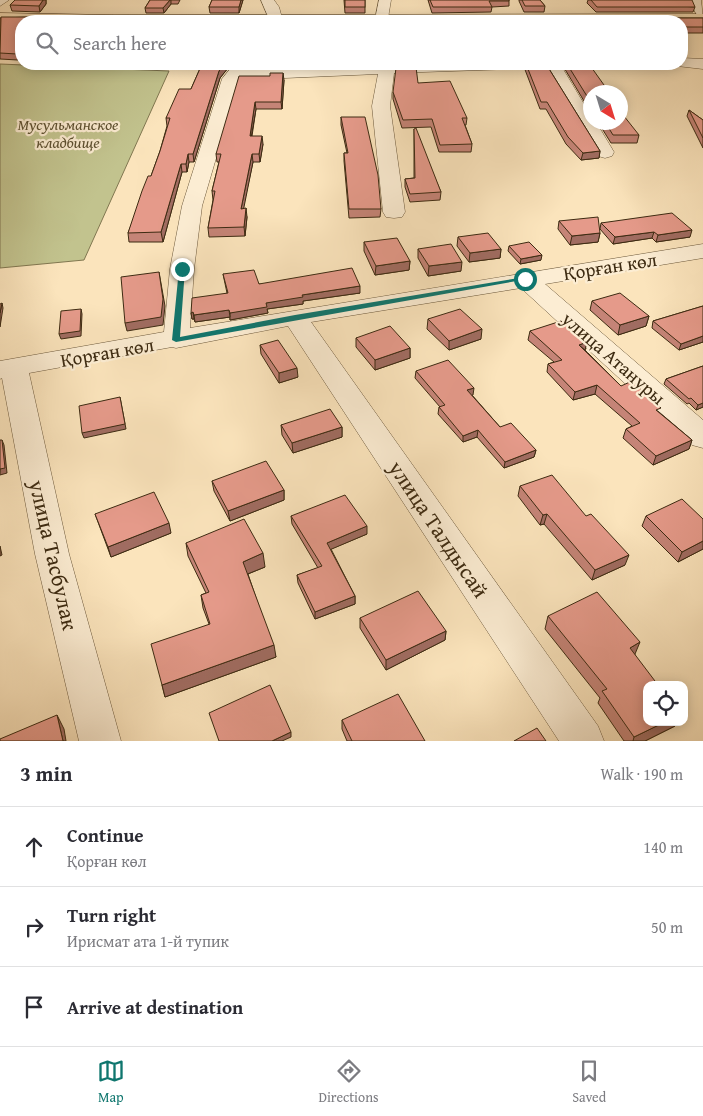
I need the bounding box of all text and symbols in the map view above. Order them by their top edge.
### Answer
search box [15,15,688,70]
icon: search [33,29,61,57]
text: Search here [73,29,167,57]
north arrow [583,85,628,130]
park label: Мусульманское кладбище [18,112,119,154]
street label: Қорған көл [561,245,659,287]
route end [171,258,194,281]
route start [514,268,537,291]
street label: улица Атануры [555,304,672,411]
street label: Қорған көл [58,330,156,374]
street label: улица Талдысай [380,453,497,604]
street label: улица Тасбулак [21,476,87,634]
map controls [643,681,688,726]
button: locate [643,681,688,726]
text: 3 min [20,758,72,789]
text: Walk · 190 m [600,762,683,786]
text: Continue [67,821,144,849]
icon: ahead [20,833,48,861]
text: 140 m [643,835,683,859]
text: Қорған көл [67,849,146,873]
text: Turn right [67,901,156,929]
icon: right [20,913,48,941]
text: 50 m [651,915,683,939]
text: Ирисмат ата 1-й тупик [67,929,229,953]
icon: arrive [20,993,48,1021]
text: Arrive at destination [67,993,243,1021]
tab: Map [97,1057,125,1107]
tab: Directions [318,1057,379,1107]
tab: Saved [572,1057,606,1107]

